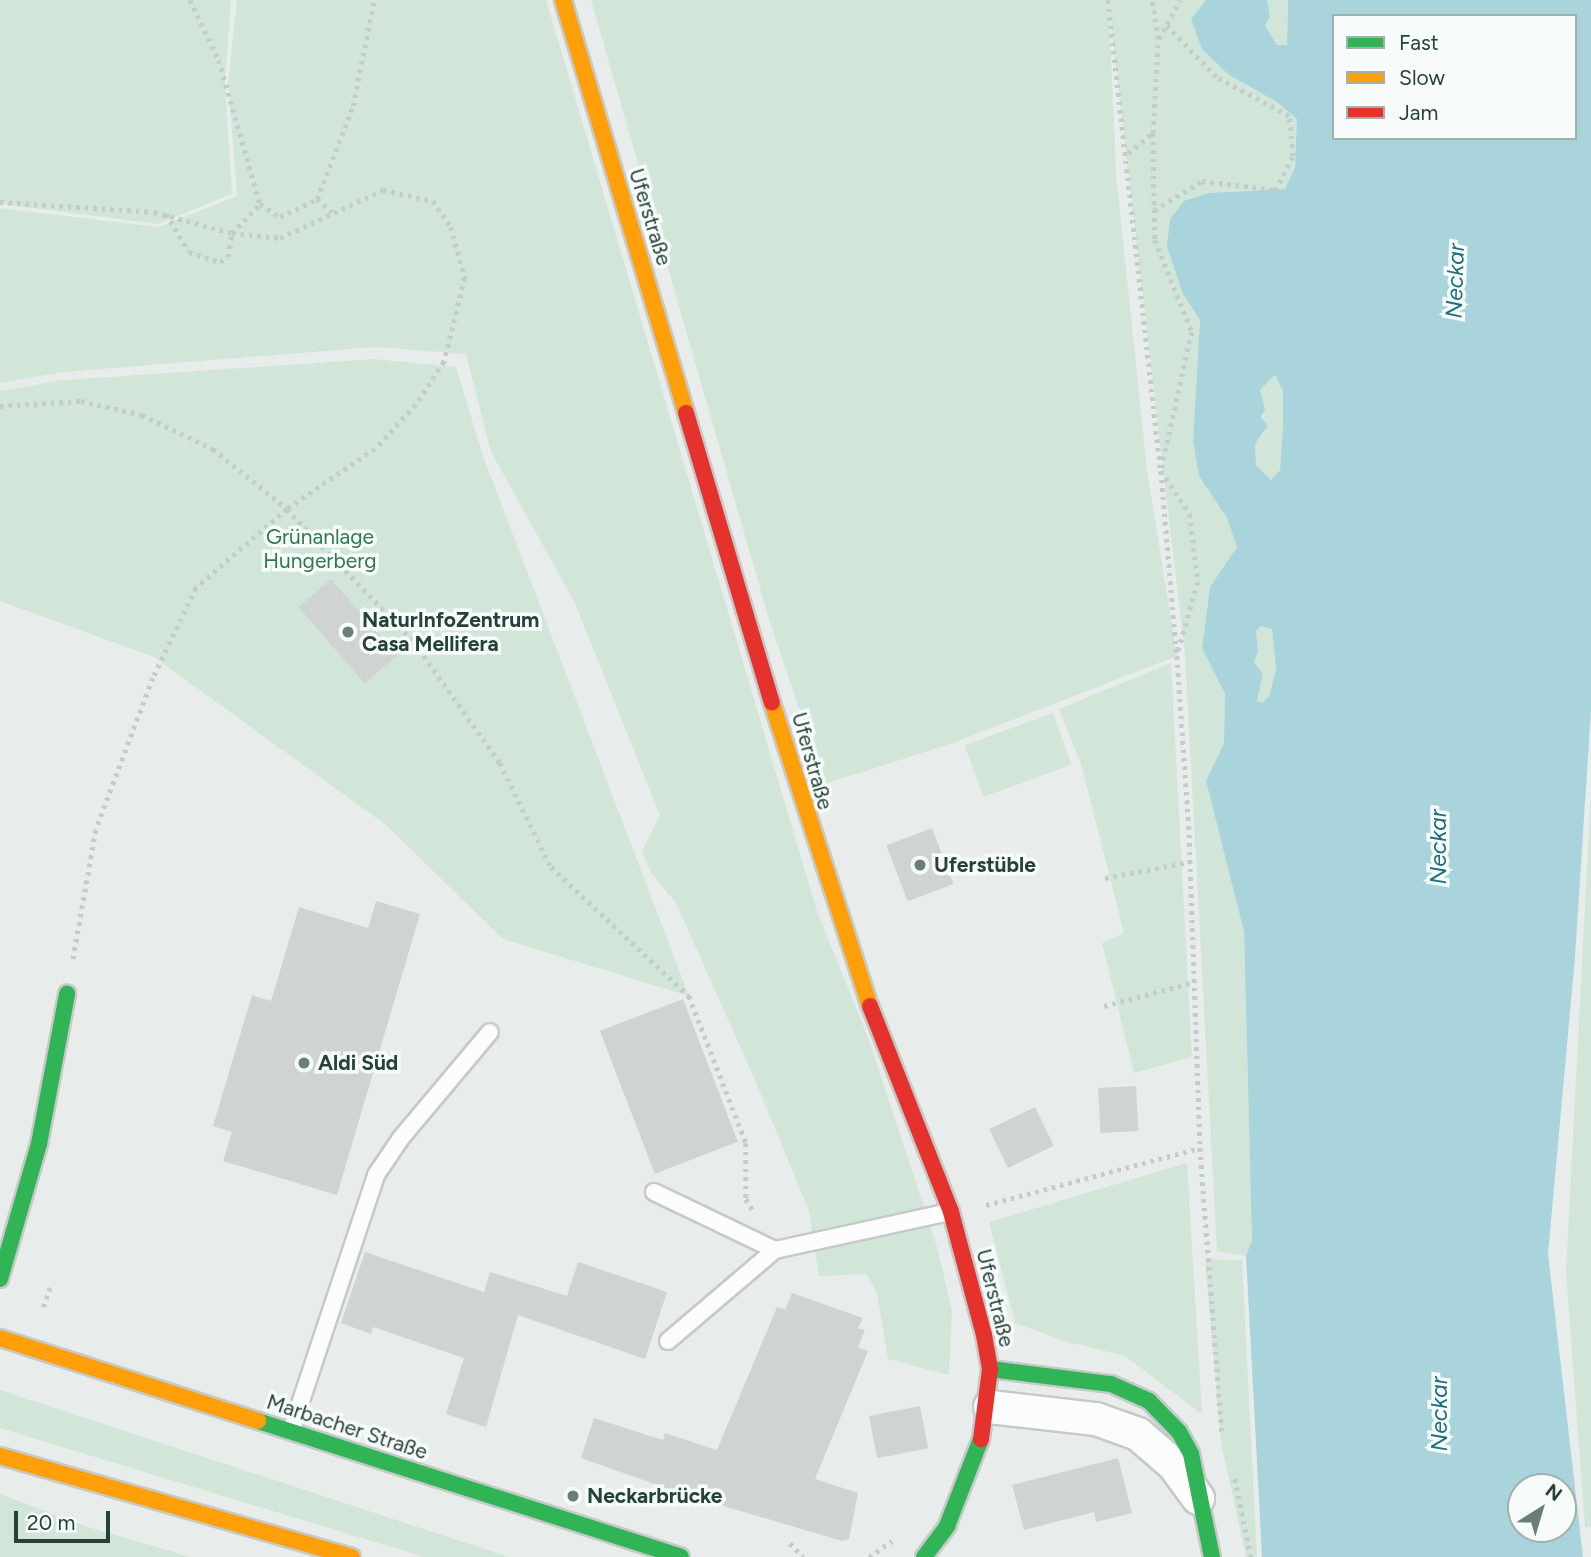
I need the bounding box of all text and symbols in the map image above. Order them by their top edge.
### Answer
legend [1332,14,1577,140]
text: Fast [1399,30,1439,55]
text: Slow [1399,65,1445,90]
text: Jam [1399,100,1438,125]
street label: Uferstraße [623,166,677,268]
water label: Neckar [1440,243,1470,319]
park label: Grünanlage Hungerberg [263,524,377,574]
place label: NaturInfoZentrum Casa Mellifera [362,607,539,657]
marker: NaturInfoZentrum Casa Mellifera [340,624,356,640]
street label: Uferstraße [786,709,838,813]
water label: Neckar [1424,809,1452,885]
place label: Uferstüble [934,852,1036,878]
marker: Uferstüble [912,857,928,873]
place label: Aldi Süd [318,1050,398,1076]
marker: Aldi Süd [296,1055,312,1071]
street label: Uferstraße [971,1246,1019,1350]
water label: Neckar [1425,1376,1453,1452]
street label: Marbacher Straße [264,1389,430,1465]
north arrow [1507,1473,1577,1543]
text: N [1541,1479,1567,1506]
place label: Neckarbrücke [587,1483,722,1509]
marker: Neckarbrücke [565,1488,581,1504]
scale bar [18,1498,114,1542]
text: 20 m [27,1510,75,1535]

